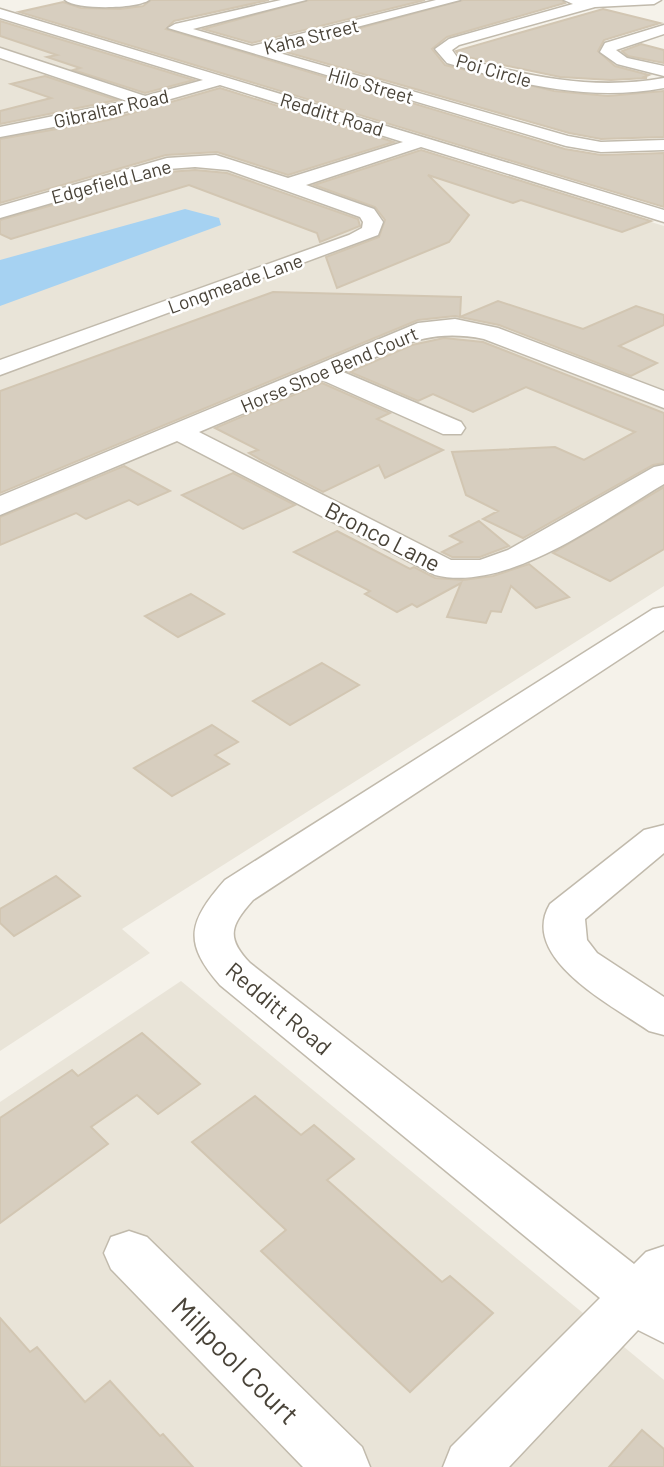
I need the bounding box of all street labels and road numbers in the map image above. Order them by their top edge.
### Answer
street label: Kaha Street [261,13,361,59]
street label: Poi Circle [454,48,534,92]
street label: Hilo Street [326,62,416,108]
street label: Gibraltar Road [51,84,171,132]
street label: Redditt Road [278,87,386,141]
street label: Edgefield Lane [49,154,173,208]
street label: Longmeade Lane [164,248,306,318]
street label: Horse Shoe Bend Court [237,321,421,417]
street label: Bronco Lane [321,495,445,577]
street label: Redditt Road [220,956,338,1060]
street label: Millpool Court [165,1289,307,1431]

